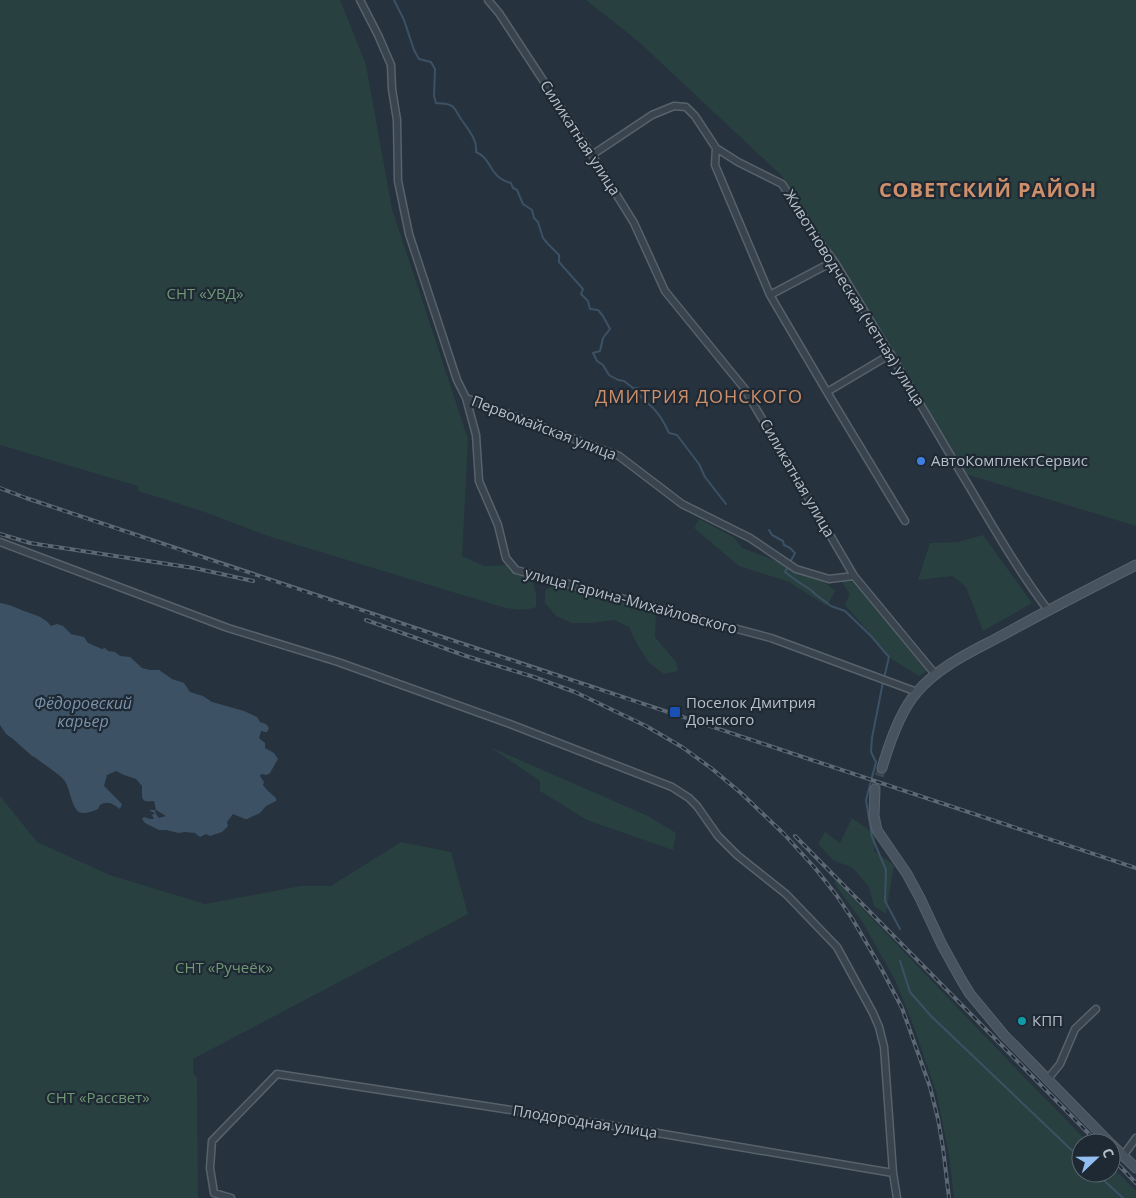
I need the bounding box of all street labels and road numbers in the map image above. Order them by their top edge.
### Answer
street label: Силикатная улица [536,76,626,199]
street label: Животноводческая (четная) улица [780,186,930,409]
street label: Первомайская улица [469,390,620,464]
street label: Силикатная улица [756,415,840,540]
street label: улица Гарина-Михайловского [523,562,740,638]
street label: Плодородная улица [511,1100,659,1142]

